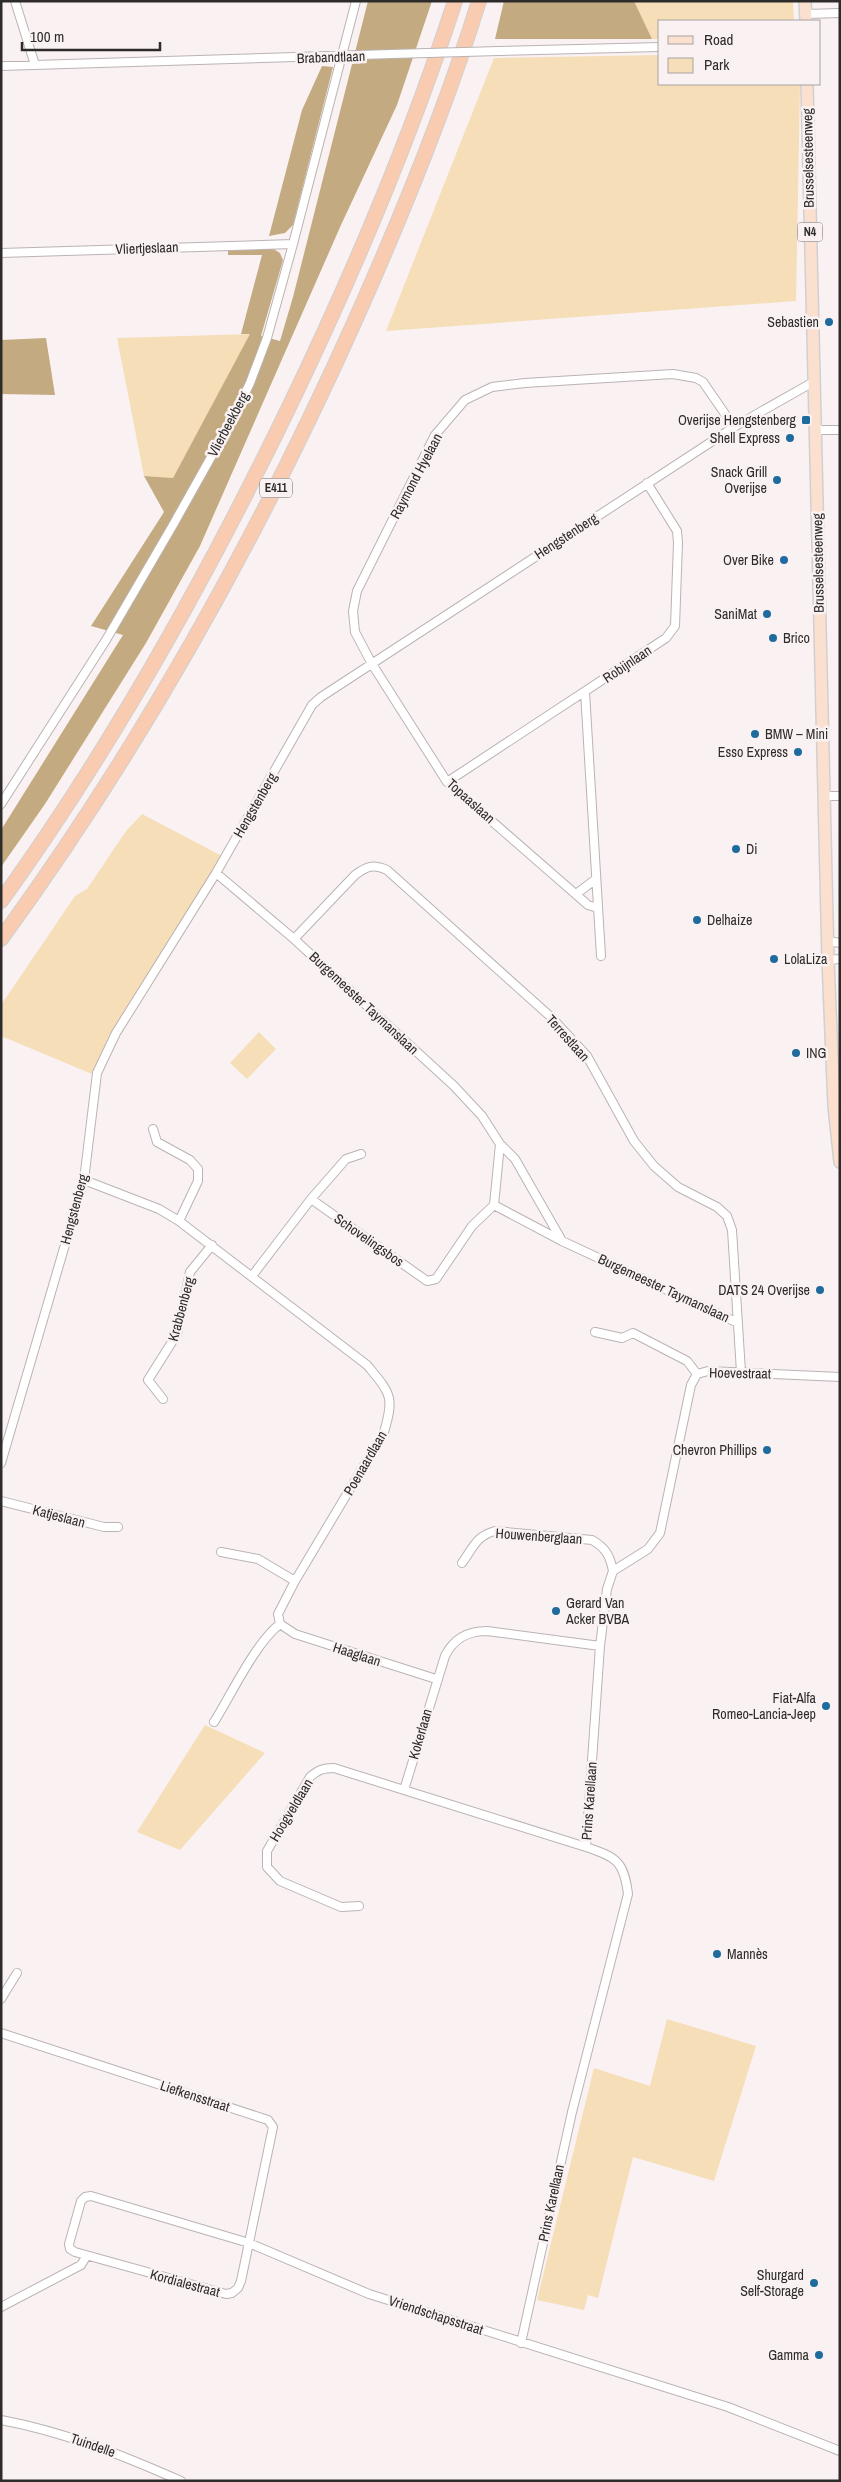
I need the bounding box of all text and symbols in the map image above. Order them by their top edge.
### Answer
scale bar [22,20,160,52]
legend [658,20,821,85]
text: 100 m [30,26,64,47]
text: Road [704,29,733,50]
street label: Brabandtlaan [297,47,365,67]
text: Park [704,54,730,75]
street label: Brusselsesteenweg [798,107,818,208]
road number: N4 [798,222,822,242]
street label: Vliertjeslaan [115,238,179,258]
place label: Sebastien [767,313,819,331]
marker: Sebastien [823,316,835,328]
street label: Vlierbeekberg [203,388,253,460]
place label: Overijse Hengstenberg [678,411,797,429]
marker: Overijse Hengstenberg [800,414,812,426]
place label: Shell Express [710,429,780,447]
street label: Raymond Hyelaan [386,430,446,522]
marker: Shell Express [784,432,796,444]
place label: Snack Grill Overijse [711,463,767,497]
marker: Snack Grill Overijse [771,474,783,486]
road number: E411 [260,478,292,498]
street label: Hengstenberg [531,508,602,563]
street label: Brusselsesteenweg [808,512,828,613]
place label: Over Bike [723,551,774,569]
marker: Over Bike [778,554,790,566]
place label: SaniMat [714,605,757,623]
marker: SaniMat [761,608,773,620]
place label: Brico [783,629,810,647]
marker: Brico [767,632,779,644]
street label: Robijnlaan [599,641,655,687]
place label: BMW – Mini [765,725,828,743]
marker: BMW – Mini [749,728,761,740]
place label: Esso Express [718,743,788,761]
marker: Esso Express [792,746,804,758]
street label: Hengstenberg [229,769,281,841]
street label: Topaaslaan [443,775,499,827]
place label: Di [746,840,757,858]
marker: Di [730,843,742,855]
place label: Delhaize [707,911,752,929]
marker: Delhaize [691,914,703,926]
street label: Burgemeester Taymanslaan [306,948,422,1058]
place label: LolaLiza [784,950,828,968]
marker: LolaLiza [768,953,780,965]
street label: Terrestlaan [542,1011,594,1065]
place label: ING [806,1044,826,1062]
marker: ING [790,1047,802,1059]
street label: Hengstenberg [56,1171,92,1246]
street label: Schovelingsbos [331,1209,408,1271]
street label: Burgemeester Taymanslaan [595,1250,733,1326]
street label: Krabbenberg [164,1274,198,1343]
place label: DATS 24 Overijse [718,1281,810,1299]
marker: DATS 24 Overijse [814,1284,826,1296]
street label: Hoevestraat [709,1363,771,1383]
street label: Poenaardlaan [339,1428,391,1498]
place label: Chevron Phillips [673,1441,757,1459]
marker: Chevron Phillips [761,1444,773,1456]
street label: Katjeslaan [31,1500,87,1532]
street label: Houwenberglaan [495,1524,583,1548]
place label: Gerard Van Acker BVBA [565,1594,630,1628]
marker: Gerard Van Acker BVBA [550,1605,562,1617]
street label: Haaglaan [331,1638,383,1670]
place label: Fiat-Alfa Romeo-Lancia-Jeep [712,1689,817,1723]
marker: Fiat-Alfa Romeo-Lancia-Jeep [820,1700,832,1712]
street label: Kokerlaan [404,1707,436,1761]
street label: Prins Karellaan [577,1761,601,1841]
street label: Hoogveldlaan [265,1775,317,1845]
place label: Mannès [727,1945,768,1963]
marker: Mannès [711,1948,723,1960]
street label: Liefkensstraat [158,2076,232,2116]
street label: Prins Karellaan [534,2163,568,2243]
street label: Kordialestraat [148,2265,222,2301]
place label: Shurgard Self-Storage [740,2266,804,2300]
marker: Shurgard Self-Storage [808,2277,820,2289]
street label: Vriendschapsstraat [386,2291,486,2339]
place label: Gamma [768,2346,810,2364]
marker: Gamma [813,2349,825,2361]
street label: Tuindelle [68,2429,118,2461]

